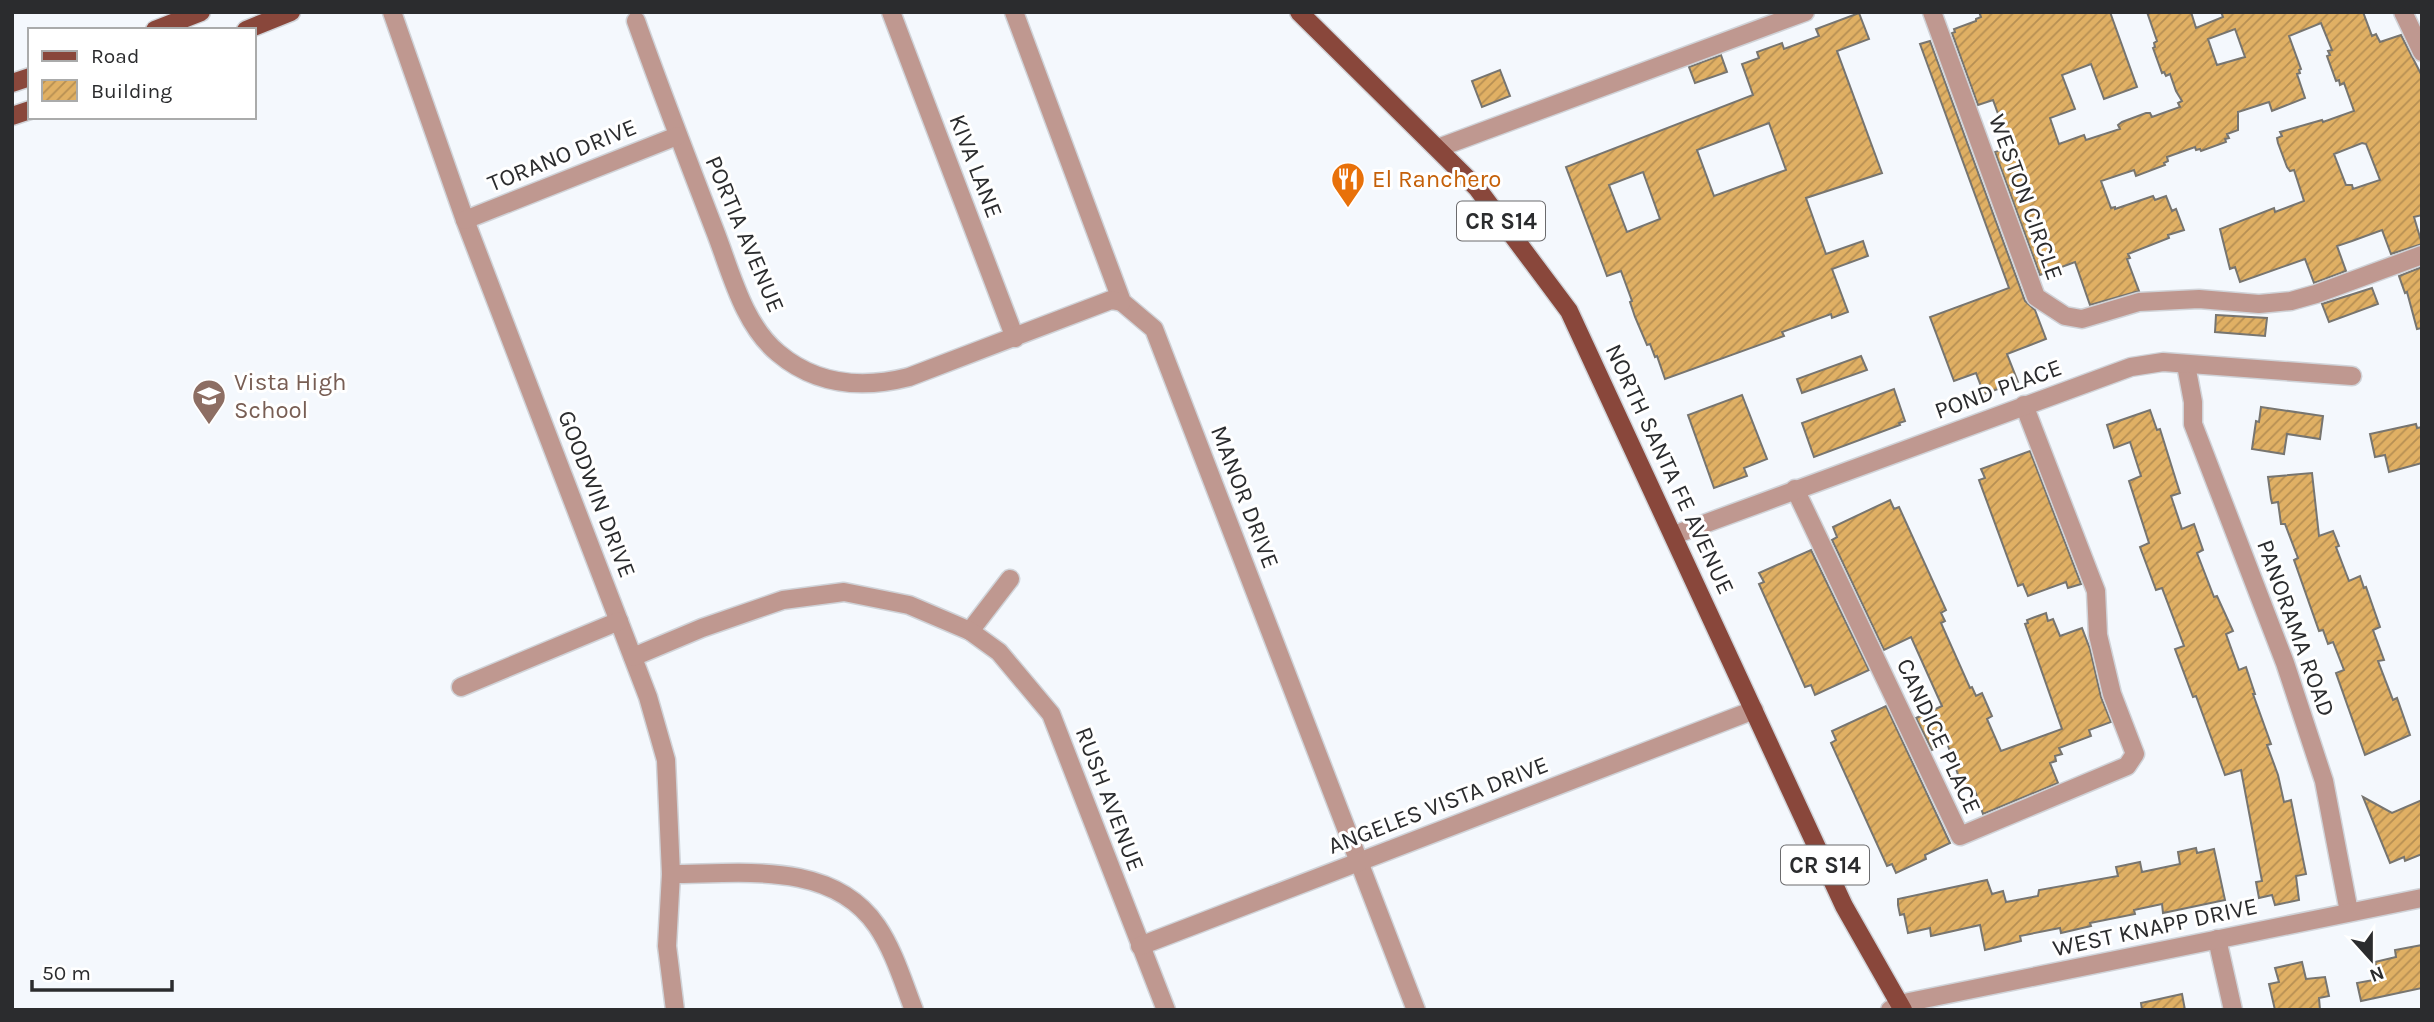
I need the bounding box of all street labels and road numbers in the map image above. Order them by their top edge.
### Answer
street label: KIVA LANE [943,110,1009,222]
street label: WESTON CIRCLE [1983,110,2069,284]
street label: TORANO DRIVE [484,112,640,198]
street label: PORTIA AVENUE [699,151,791,317]
road number: CR S14 [1457,202,1545,241]
street label: NORTH SANTA FE AVENUE [1600,339,1740,599]
street label: POND PLACE [1931,353,2065,425]
street label: GOODWIN DRIVE [552,406,642,582]
street label: MANOR DRIVE [1205,422,1285,572]
street label: PANORAMA ROAD [2251,536,2341,720]
street label: CANDICE PLACE [1891,654,1987,818]
street label: RUSH AVENUE [1070,723,1150,875]
street label: ANGELES VISTA DRIVE [1324,750,1552,860]
road number: CR S14 [1781,846,1869,884]
street label: WEST KNAPP DRIVE [2050,892,2260,962]

